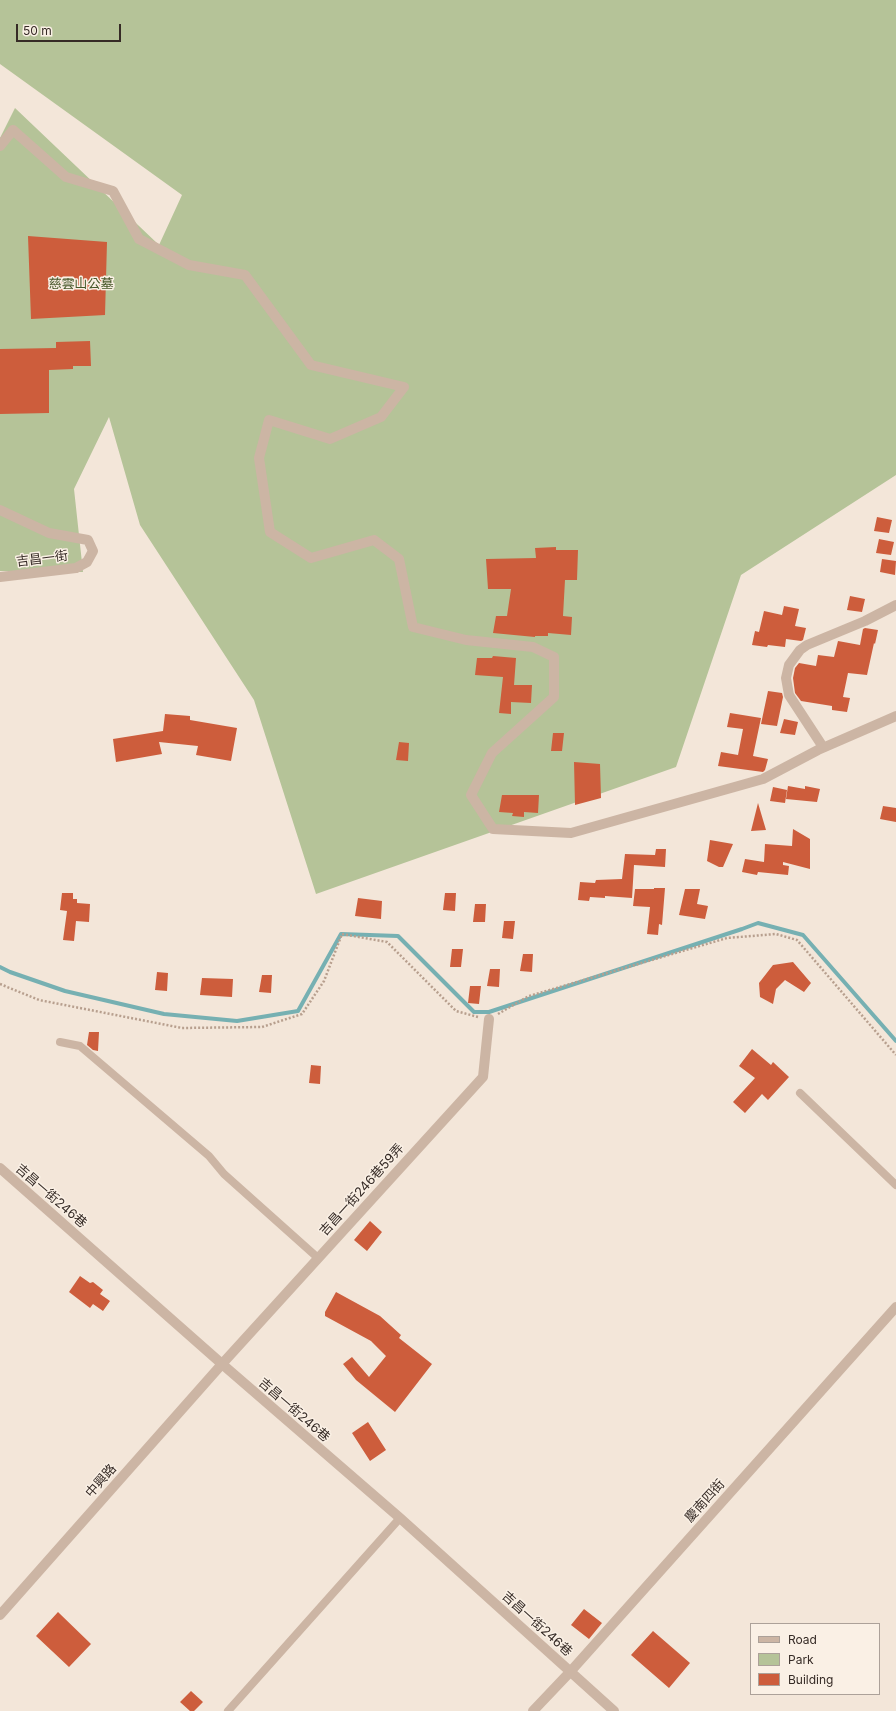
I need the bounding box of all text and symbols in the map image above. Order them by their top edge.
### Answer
scale bar [18,16,123,42]
text: 50 m [23,23,52,38]
park label: 慈雲山公墓 [49,276,113,292]
street label: 吉昌一街 [15,548,69,570]
street label: 吉昌一街246巷59弄 [317,1141,407,1239]
street label: 吉昌一街246巷 [12,1161,90,1231]
street label: 吉昌一街246巷 [255,1375,333,1445]
street label: 中興路 [82,1461,120,1501]
street label: 慶南四街 [682,1476,728,1526]
street label: 吉昌一街246巷 [499,1588,575,1660]
legend [750,1623,880,1695]
text: Road [788,1632,817,1647]
text: Park [788,1652,814,1667]
text: Building [788,1672,833,1687]

